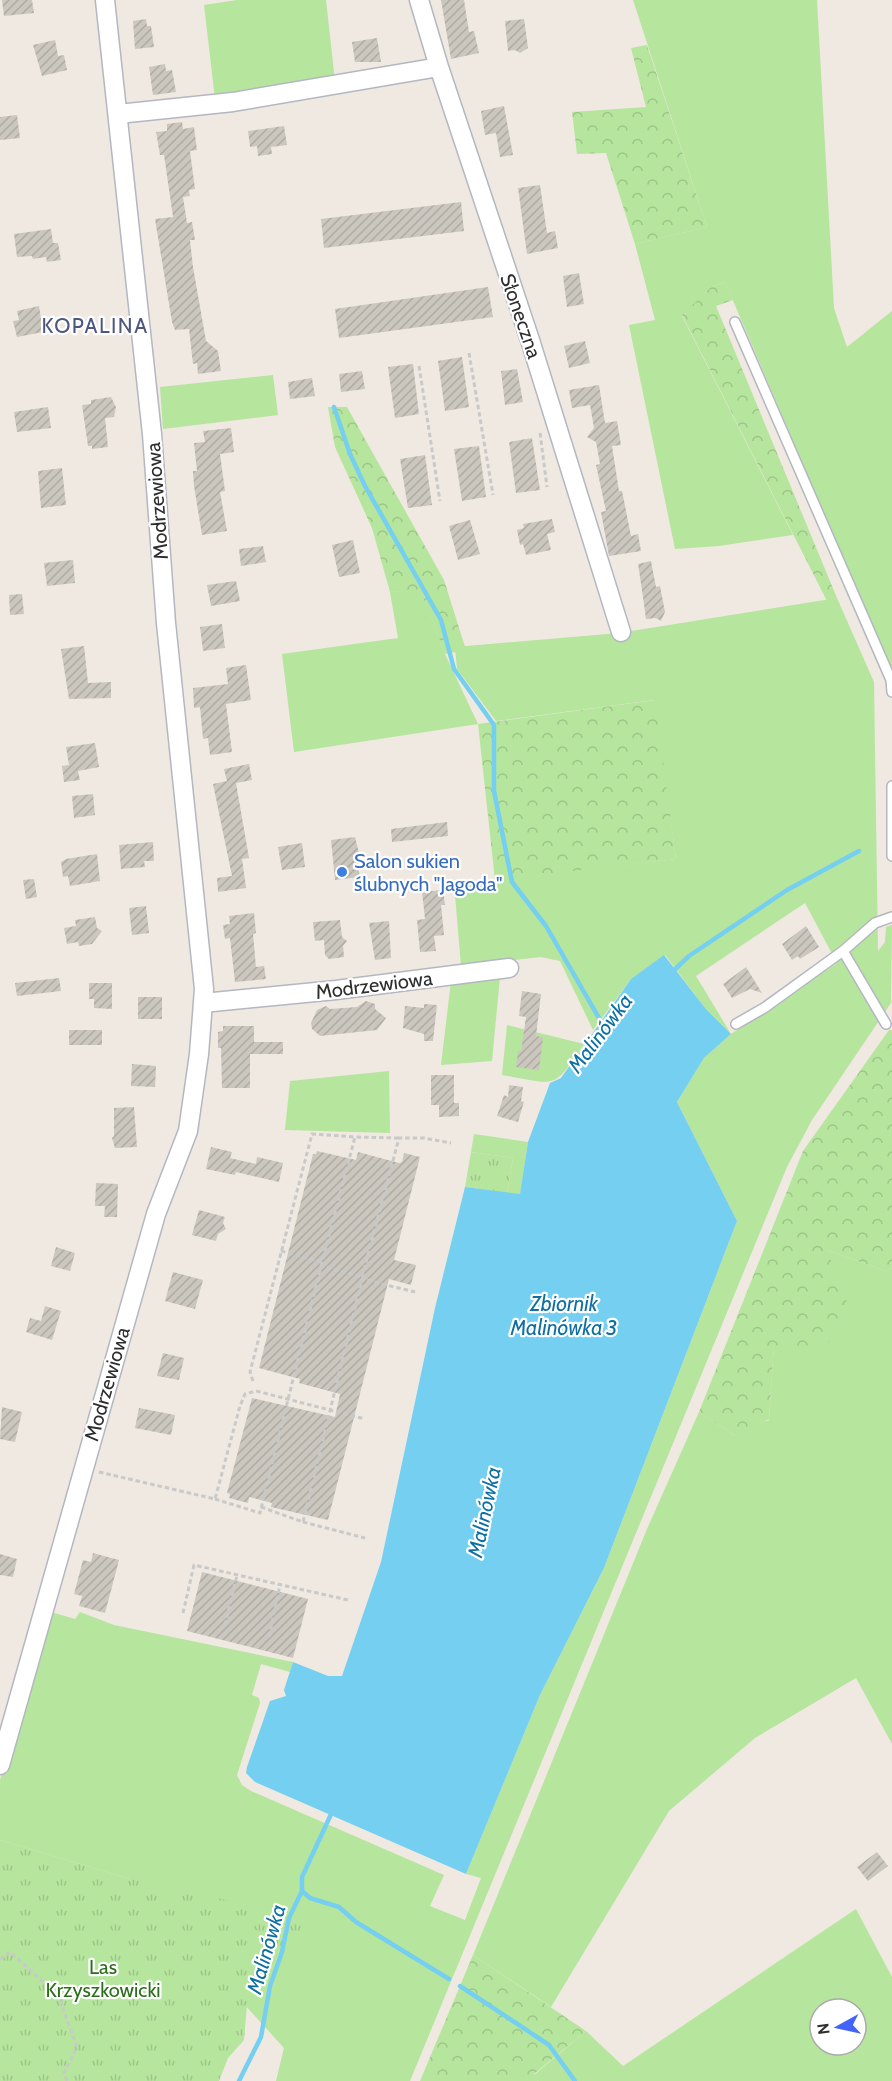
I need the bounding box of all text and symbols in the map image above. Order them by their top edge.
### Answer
street label: Słoneczna [495,270,547,362]
district label: KOPALINA [41,313,149,338]
street label: Modrzewiowa [141,441,173,560]
place label: Salon sukien ślubnych "Jagoda" [354,849,502,896]
marker: Salon sukien ślubnych "Jagoda" [335,865,349,879]
street label: Modrzewiowa [314,966,434,1004]
water label: Malinówka [562,989,638,1078]
water label: Zbiornik Malinówka 3 [509,1291,618,1340]
street label: Modrzewiowa [79,1324,135,1444]
water label: Malinówka [462,1464,506,1561]
water label: Malinówka [241,1901,291,1998]
park label: Las Krzyszkowicki [45,1955,161,2002]
north arrow [808,1997,868,2057]
text: N [813,2022,834,2036]

